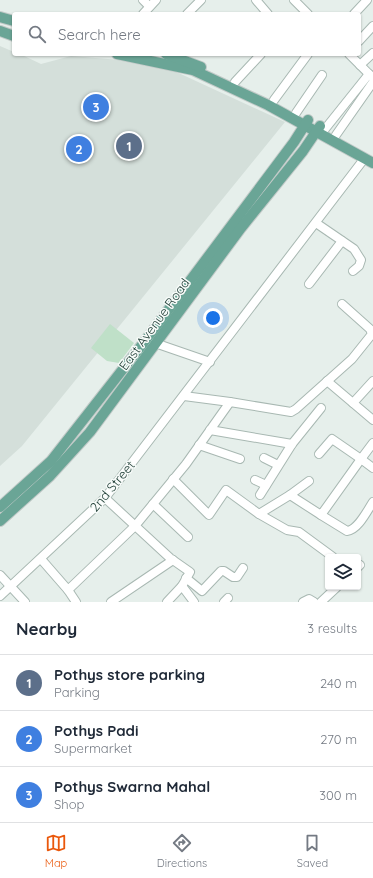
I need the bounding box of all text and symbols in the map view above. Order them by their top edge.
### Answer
search box [12,12,361,56]
icon: search [26,23,48,45]
text: Search here [58,25,141,44]
pin: 3 [83,92,109,122]
pin: 1 [116,131,142,161]
pin: 2 [66,134,92,164]
street label: East Avenue Road [115,275,193,373]
your location [203,308,223,328]
street label: 2nd Street [86,457,138,515]
map controls [325,554,361,590]
button: layers [325,554,361,590]
text: Nearby [16,618,77,639]
text: 3 results [307,620,357,636]
text: Pothys store parking [54,665,205,684]
text: 1 [26,675,32,691]
text: 240 m [320,675,357,691]
text: Parking [54,684,100,700]
text: Pothys Padi [54,721,139,740]
text: 2 [25,731,33,747]
text: 270 m [320,731,357,747]
text: Supermarket [54,740,132,756]
text: Pothys Swarna Mahal [54,777,210,796]
text: 3 [26,787,32,803]
text: 300 m [319,787,357,803]
text: Shop [54,796,84,812]
tab: Map [45,832,67,870]
tab: Directions [157,832,207,870]
tab: Saved [297,832,328,870]

